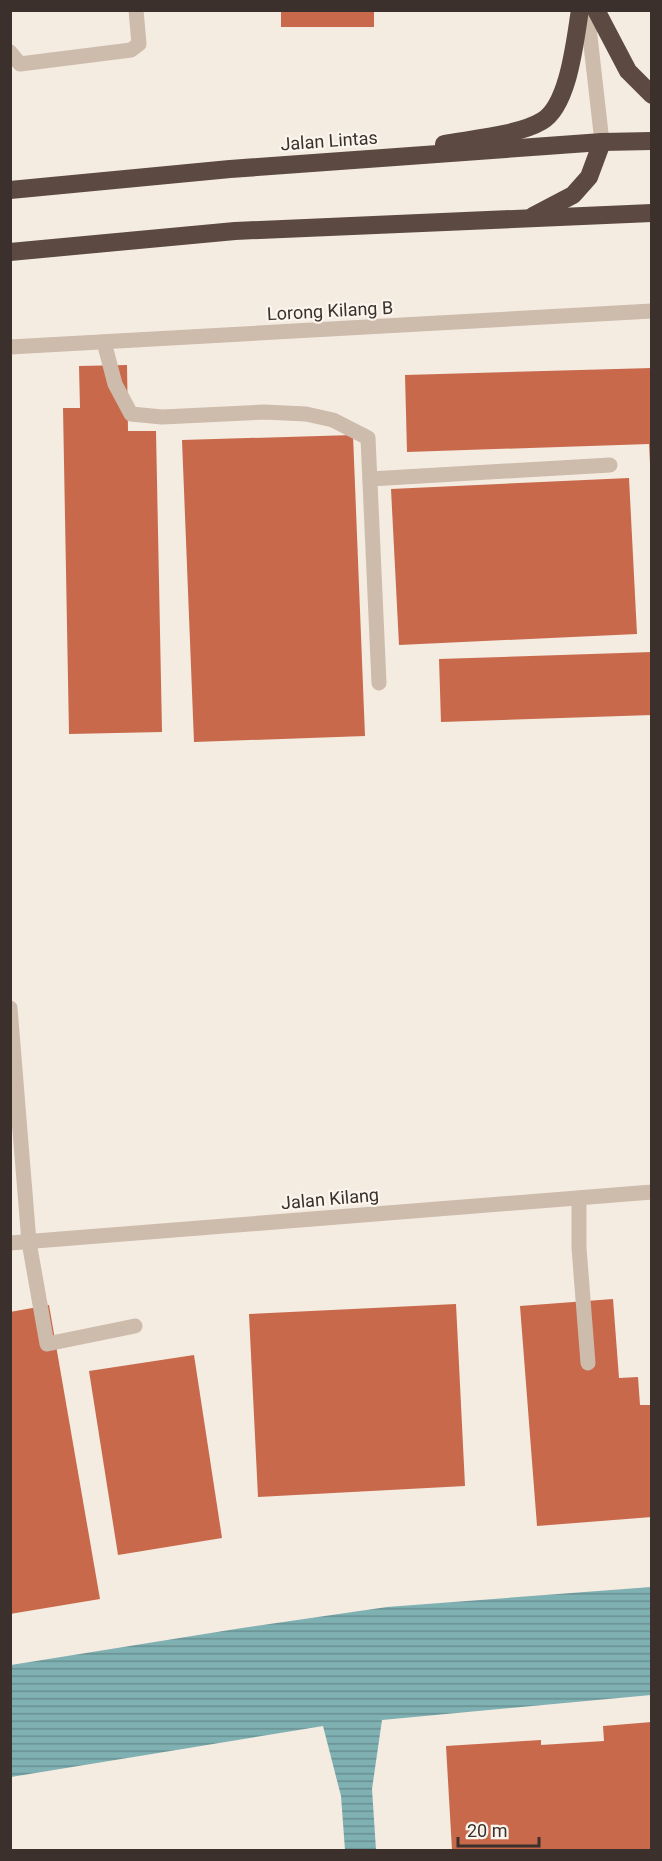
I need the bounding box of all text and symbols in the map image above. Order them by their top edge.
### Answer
street label: Jalan Lintas [280,127,378,154]
street label: Lorong Kilang B [266,297,394,324]
street label: Jalan Kilang [280,1184,380,1213]
scale bar [458,1810,539,1848]
text: 20 m [467,1820,507,1841]

